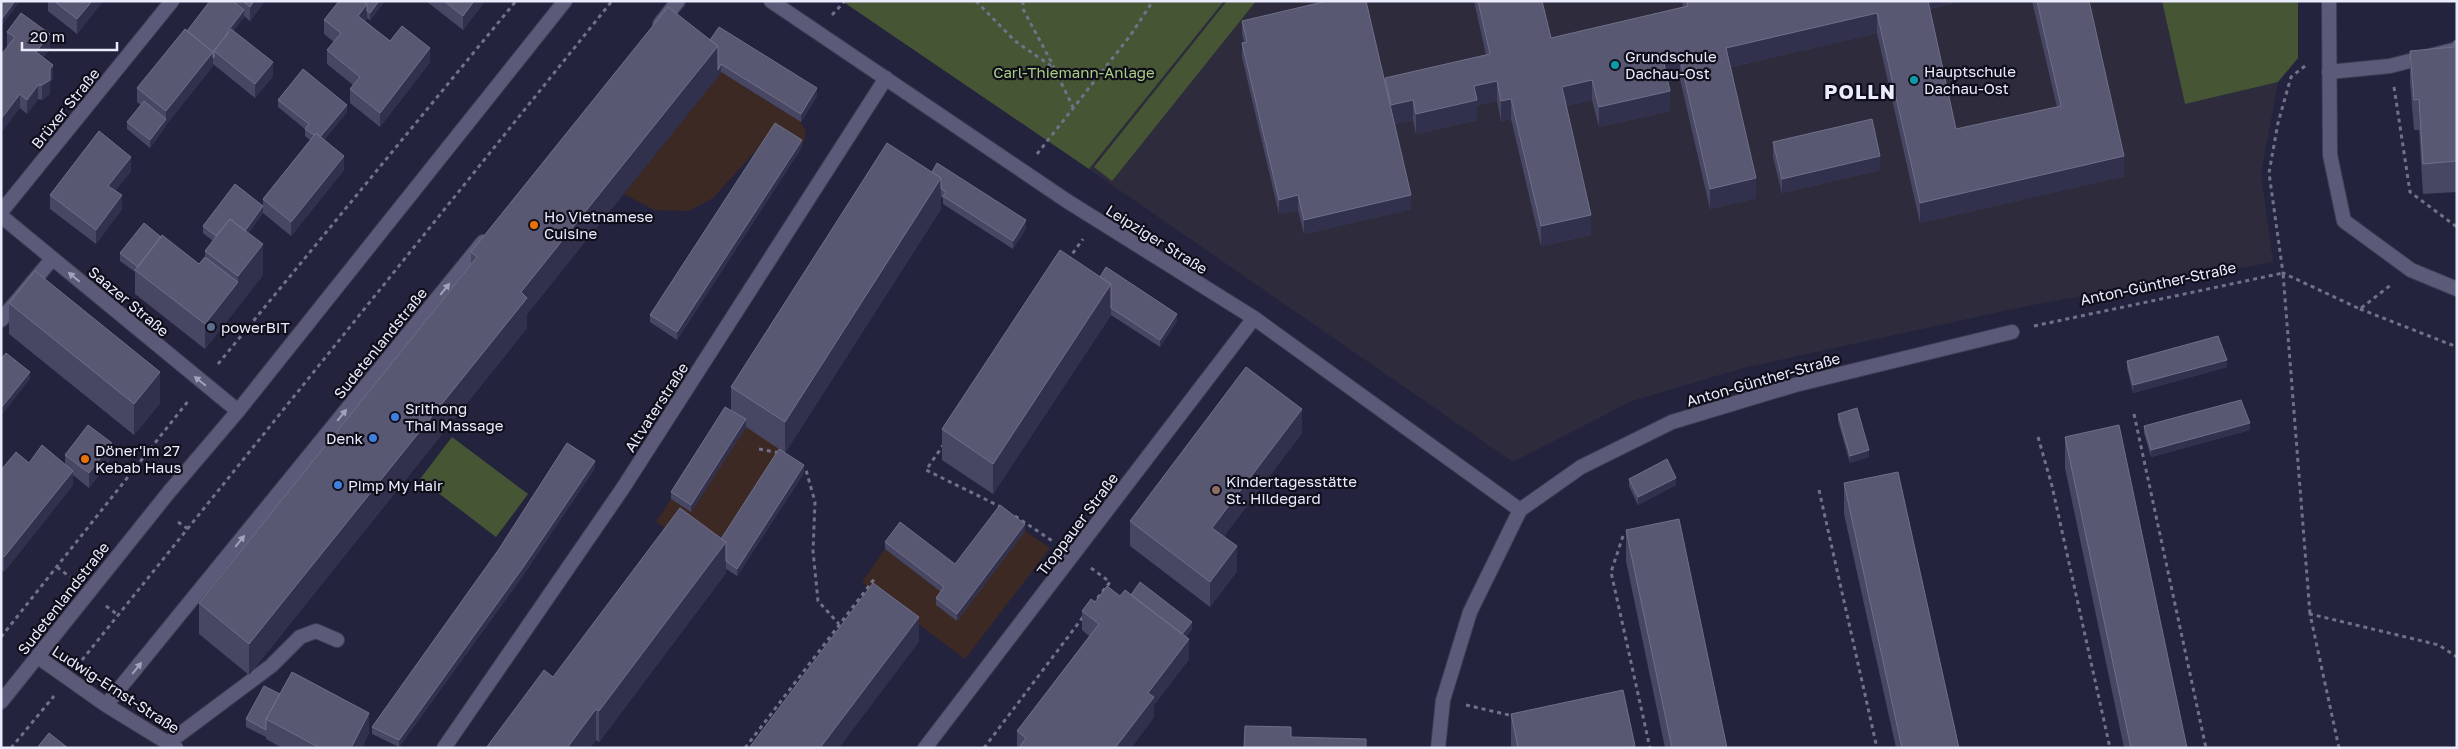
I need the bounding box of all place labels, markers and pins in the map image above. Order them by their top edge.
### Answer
place label: Grundschule Dachau-Ost [1625,47,1717,82]
marker: Grundschule Dachau-Ost [1609,59,1621,71]
place label: Hauptschule Dachau-Ost [1924,62,2016,97]
marker: Hauptschule Dachau-Ost [1908,74,1920,86]
place label: Ho Vietnamese Cuisine [544,207,654,242]
marker: Ho Vietnamese Cuisine [528,219,540,231]
place label: powerBIT [221,318,290,336]
marker: powerBIT [205,321,217,333]
place label: Srithong Thai Massage [405,399,504,434]
marker: Srithong Thai Massage [389,411,401,423]
place label: Denk [326,429,364,447]
marker: Denk [367,432,379,444]
place label: Döner'im 27 Kebab Haus [95,441,181,476]
marker: Döner'im 27 Kebab Haus [79,453,91,465]
place label: Kindertagesstätte St. Hildegard [1226,472,1357,507]
place label: Pimp My Hair [348,476,443,494]
marker: Pimp My Hair [332,479,344,491]
marker: Kindertagesstätte St. Hildegard [1210,484,1222,496]

